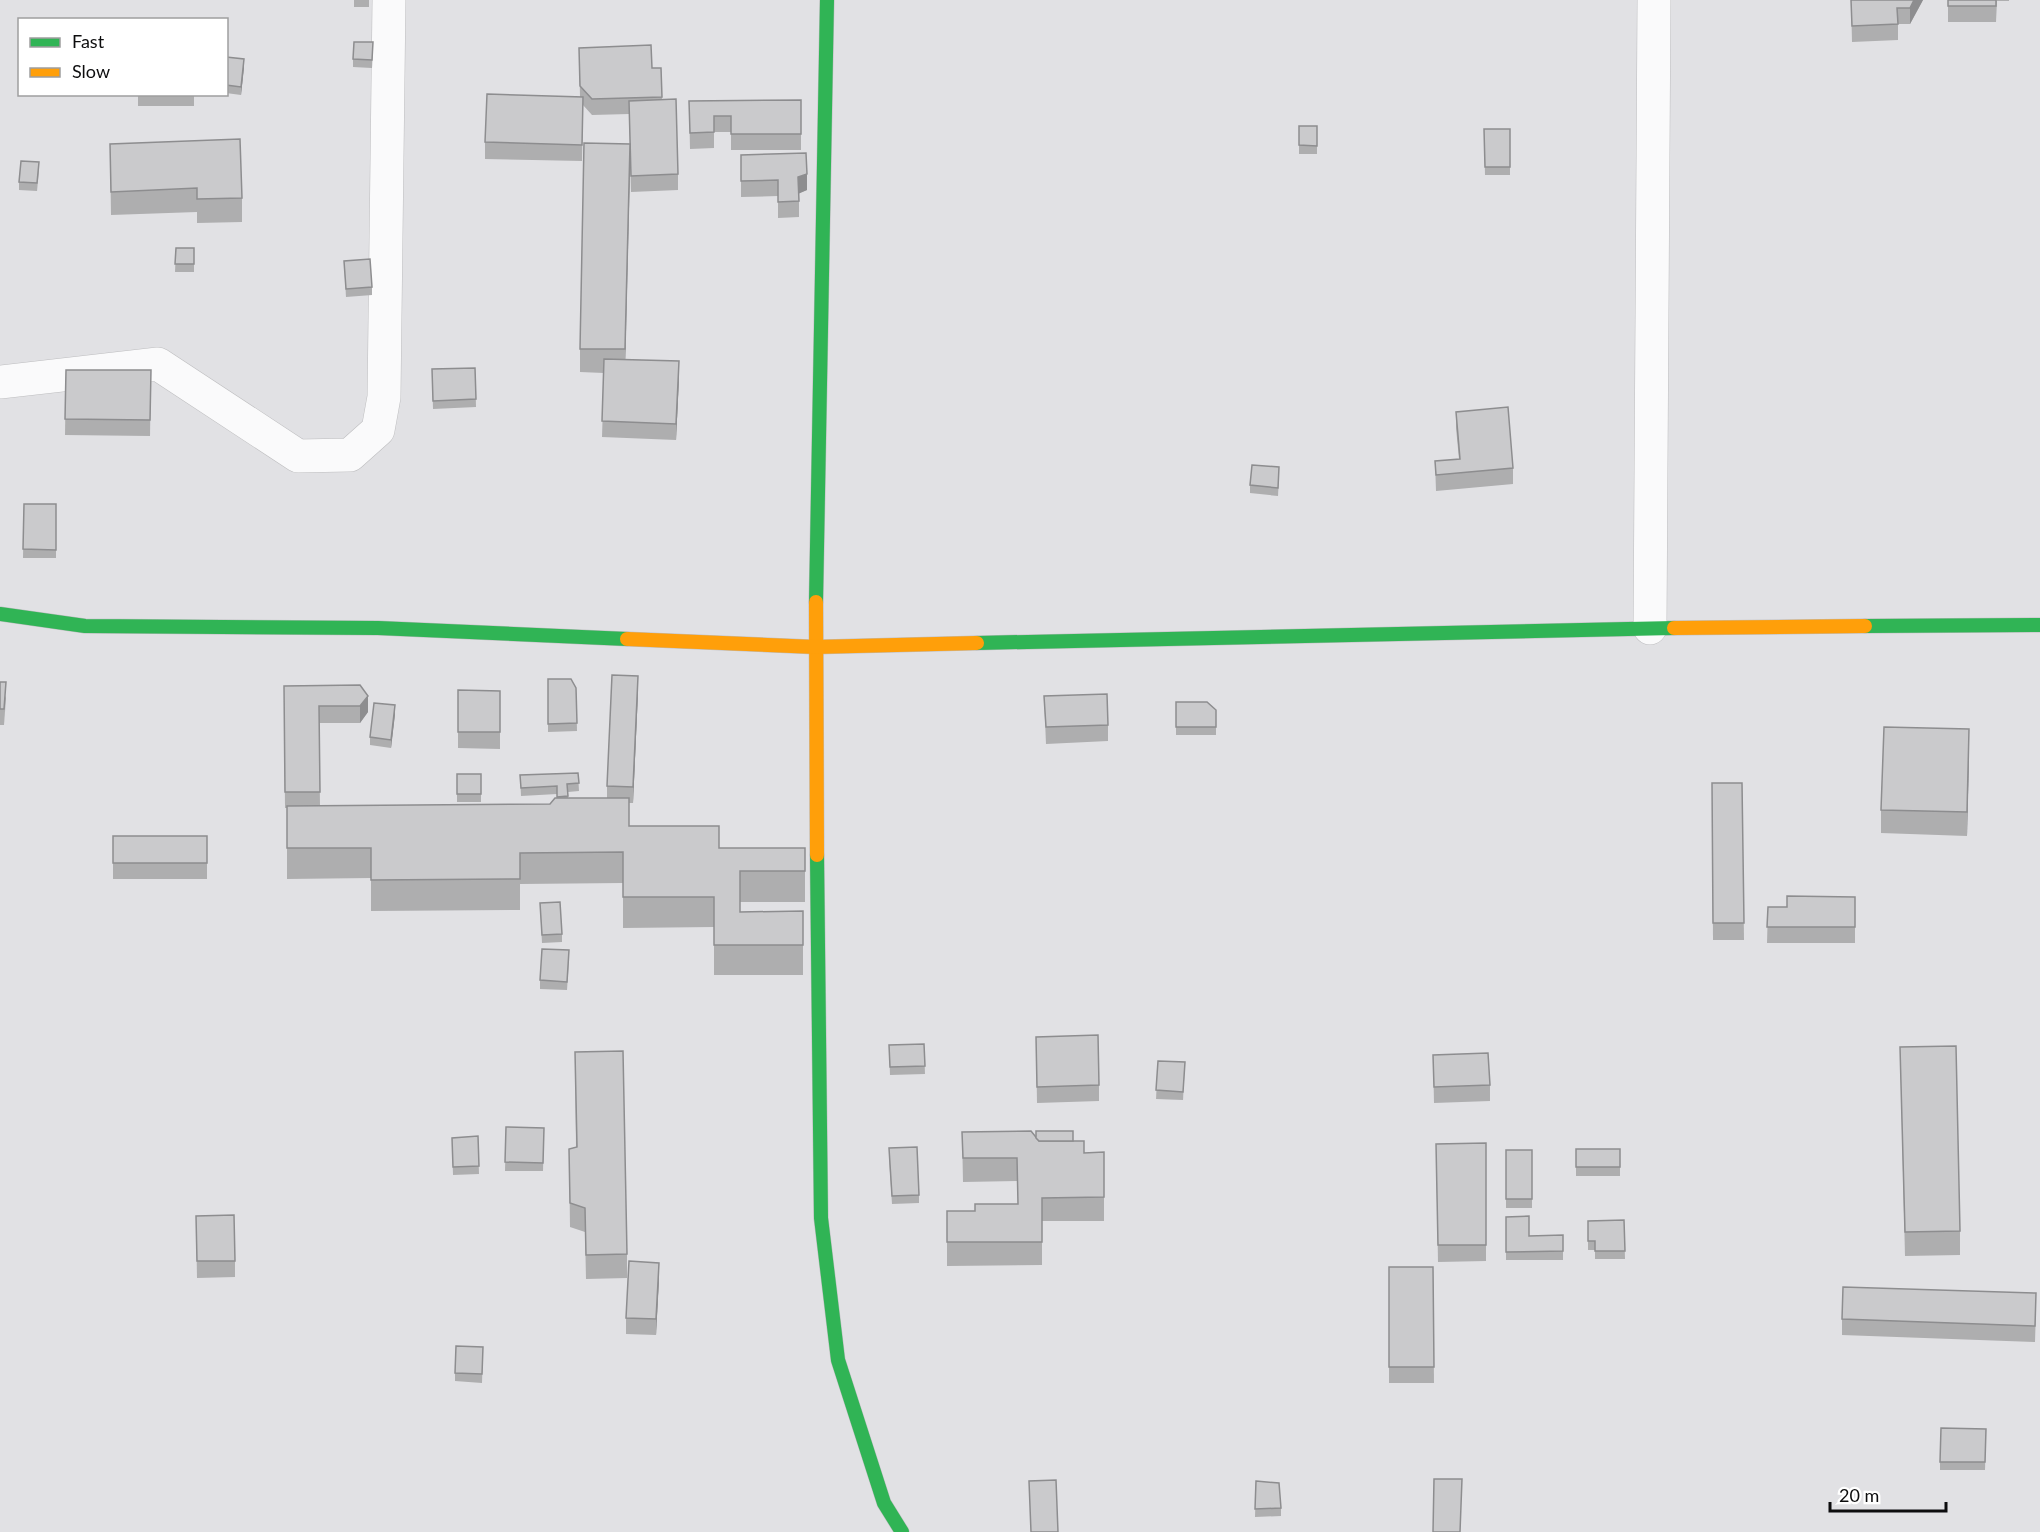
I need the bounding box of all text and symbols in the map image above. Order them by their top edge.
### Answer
legend [18,18,228,96]
text: Fast [72,30,105,52]
text: Slow [72,60,110,82]
scale bar [1830,1475,1946,1513]
text: 20 m [1839,1484,1879,1506]

